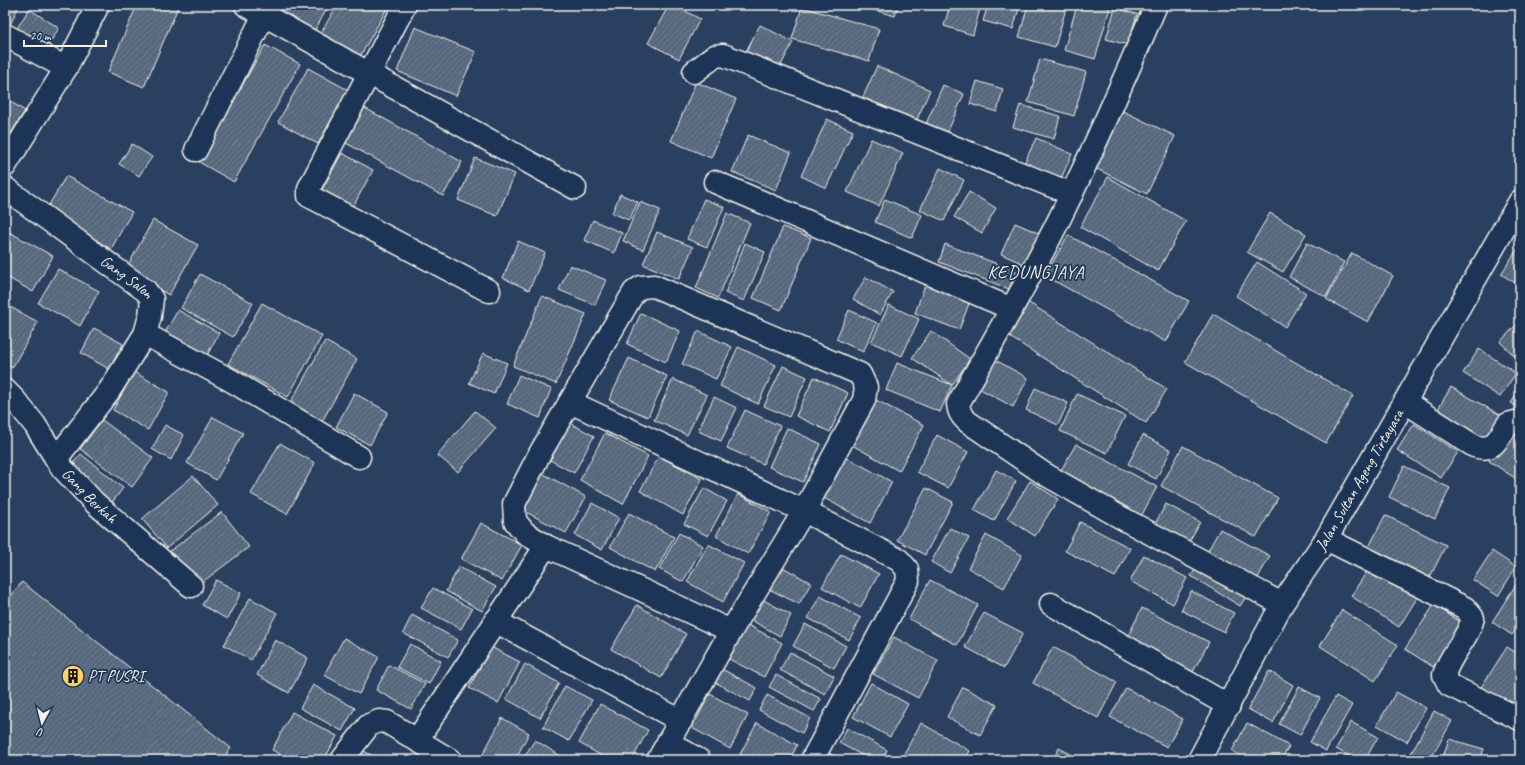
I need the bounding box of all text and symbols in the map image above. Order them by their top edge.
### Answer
scale bar [24,22,106,48]
text: 20 m [30,28,52,44]
street label: Gang Salon [96,251,159,303]
district label: KEDUNGJAYA [987,261,1085,283]
street label: Jalan Sultan Ageng Tirtayasa [1310,405,1409,555]
street label: Gang Berkah [57,464,122,528]
building icon: PT PUSRI [60,663,86,689]
place label: PT PUSRI [88,666,148,686]
north arrow [22,703,62,743]
text: U [35,725,44,740]

